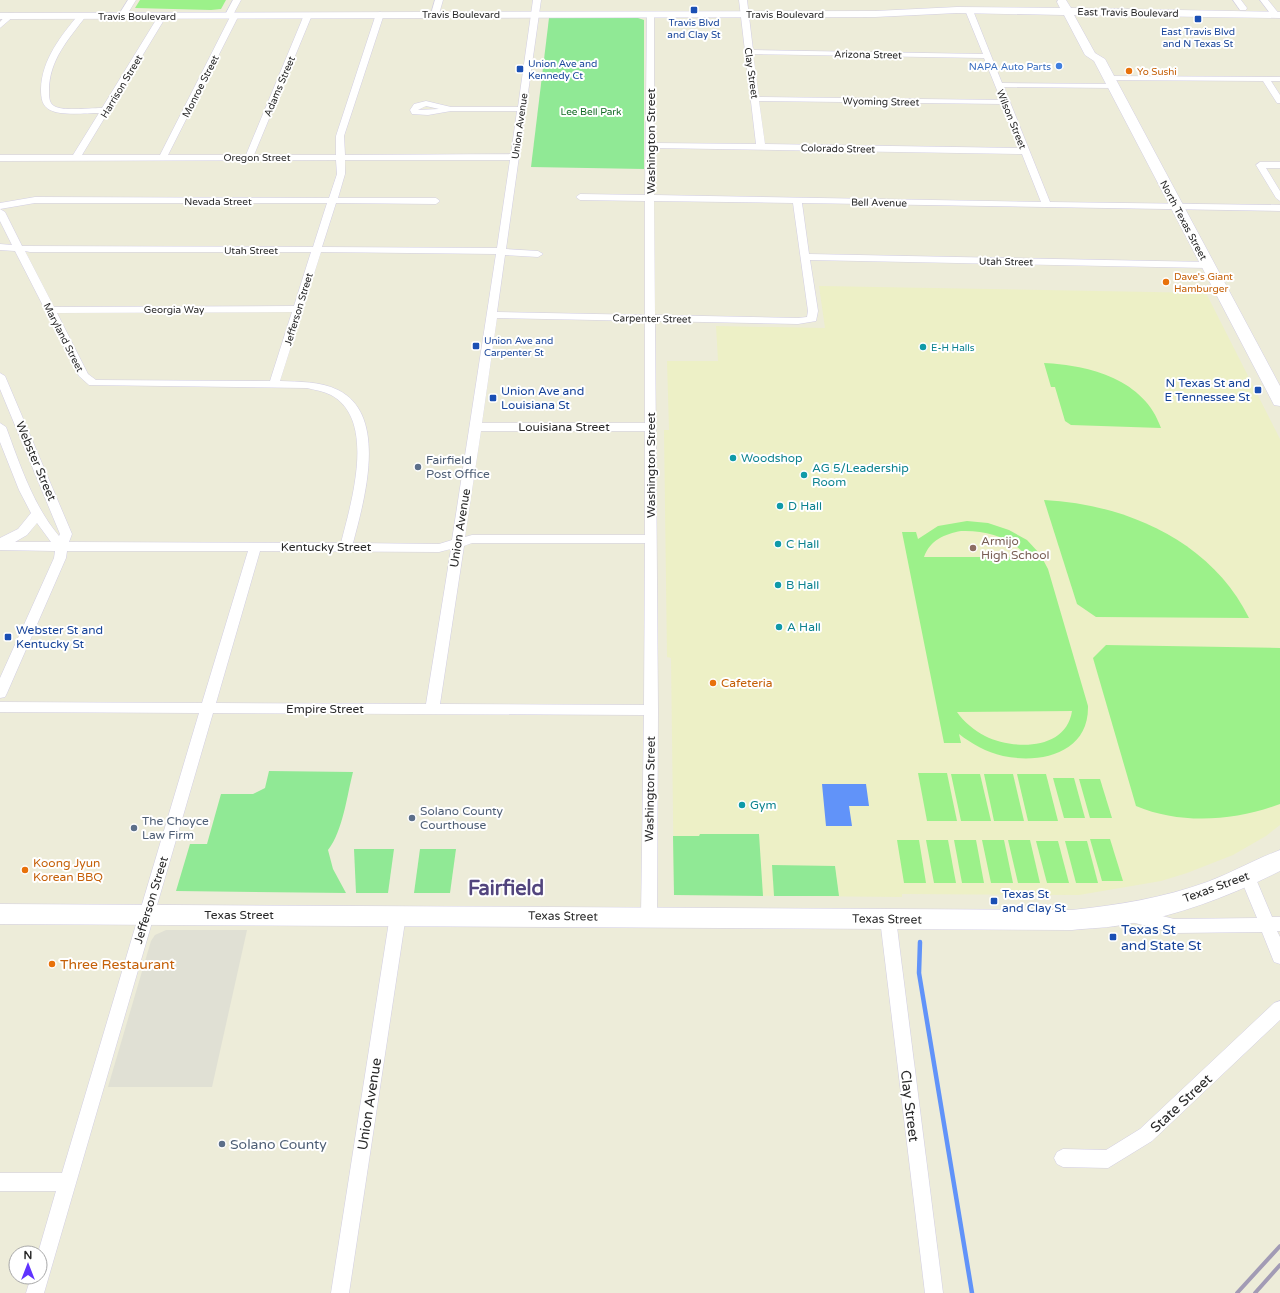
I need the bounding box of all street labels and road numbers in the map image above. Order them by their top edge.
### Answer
street label: East Travis Boulevard [1077,6,1179,20]
street label: Travis Boulevard [422,9,500,21]
street label: Travis Boulevard [746,9,824,21]
street label: Travis Boulevard [98,11,176,23]
street label: Clay Street [741,47,761,100]
street label: Arizona Street [834,48,902,62]
street label: Harrison Street [98,53,145,120]
street label: Monroe Street [180,53,222,120]
street label: Adams Street [262,54,298,118]
street label: Washington Street [644,88,658,194]
street label: Wilson Street [994,88,1029,151]
street label: Union Avenue [509,92,531,160]
street label: Wyoming Street [843,95,920,109]
street label: Colorado Street [801,142,875,156]
street label: Oregon Street [223,152,291,164]
street label: North Texas Street [1157,179,1209,262]
street label: Nevada Street [184,196,252,208]
street label: Bell Avenue [851,197,907,209]
street label: Utah Street [224,245,278,257]
street label: Utah Street [979,256,1033,268]
street label: Jefferson Street [282,271,316,347]
street label: Maryland Street [40,301,86,374]
street label: Georgia Way [144,304,205,316]
street label: Carpenter Street [613,312,692,326]
street label: Washington Street [644,412,658,518]
street label: Webster Street [13,419,59,503]
street label: Louisiana Street [518,420,610,434]
street label: Union Avenue [447,487,473,569]
street label: Kentucky Street [281,540,372,554]
street label: Empire Street [286,702,364,716]
street label: Washington Street [642,736,658,842]
street label: Jefferson Street [131,854,171,945]
street label: Texas Street [1181,868,1252,905]
street label: Texas Street [204,908,274,922]
street label: Texas Street [528,908,598,924]
street label: Texas Street [852,911,922,927]
street label: Union Avenue [354,1057,385,1151]
street label: Clay Street [897,1069,922,1144]
street label: State Street [1147,1070,1216,1136]

